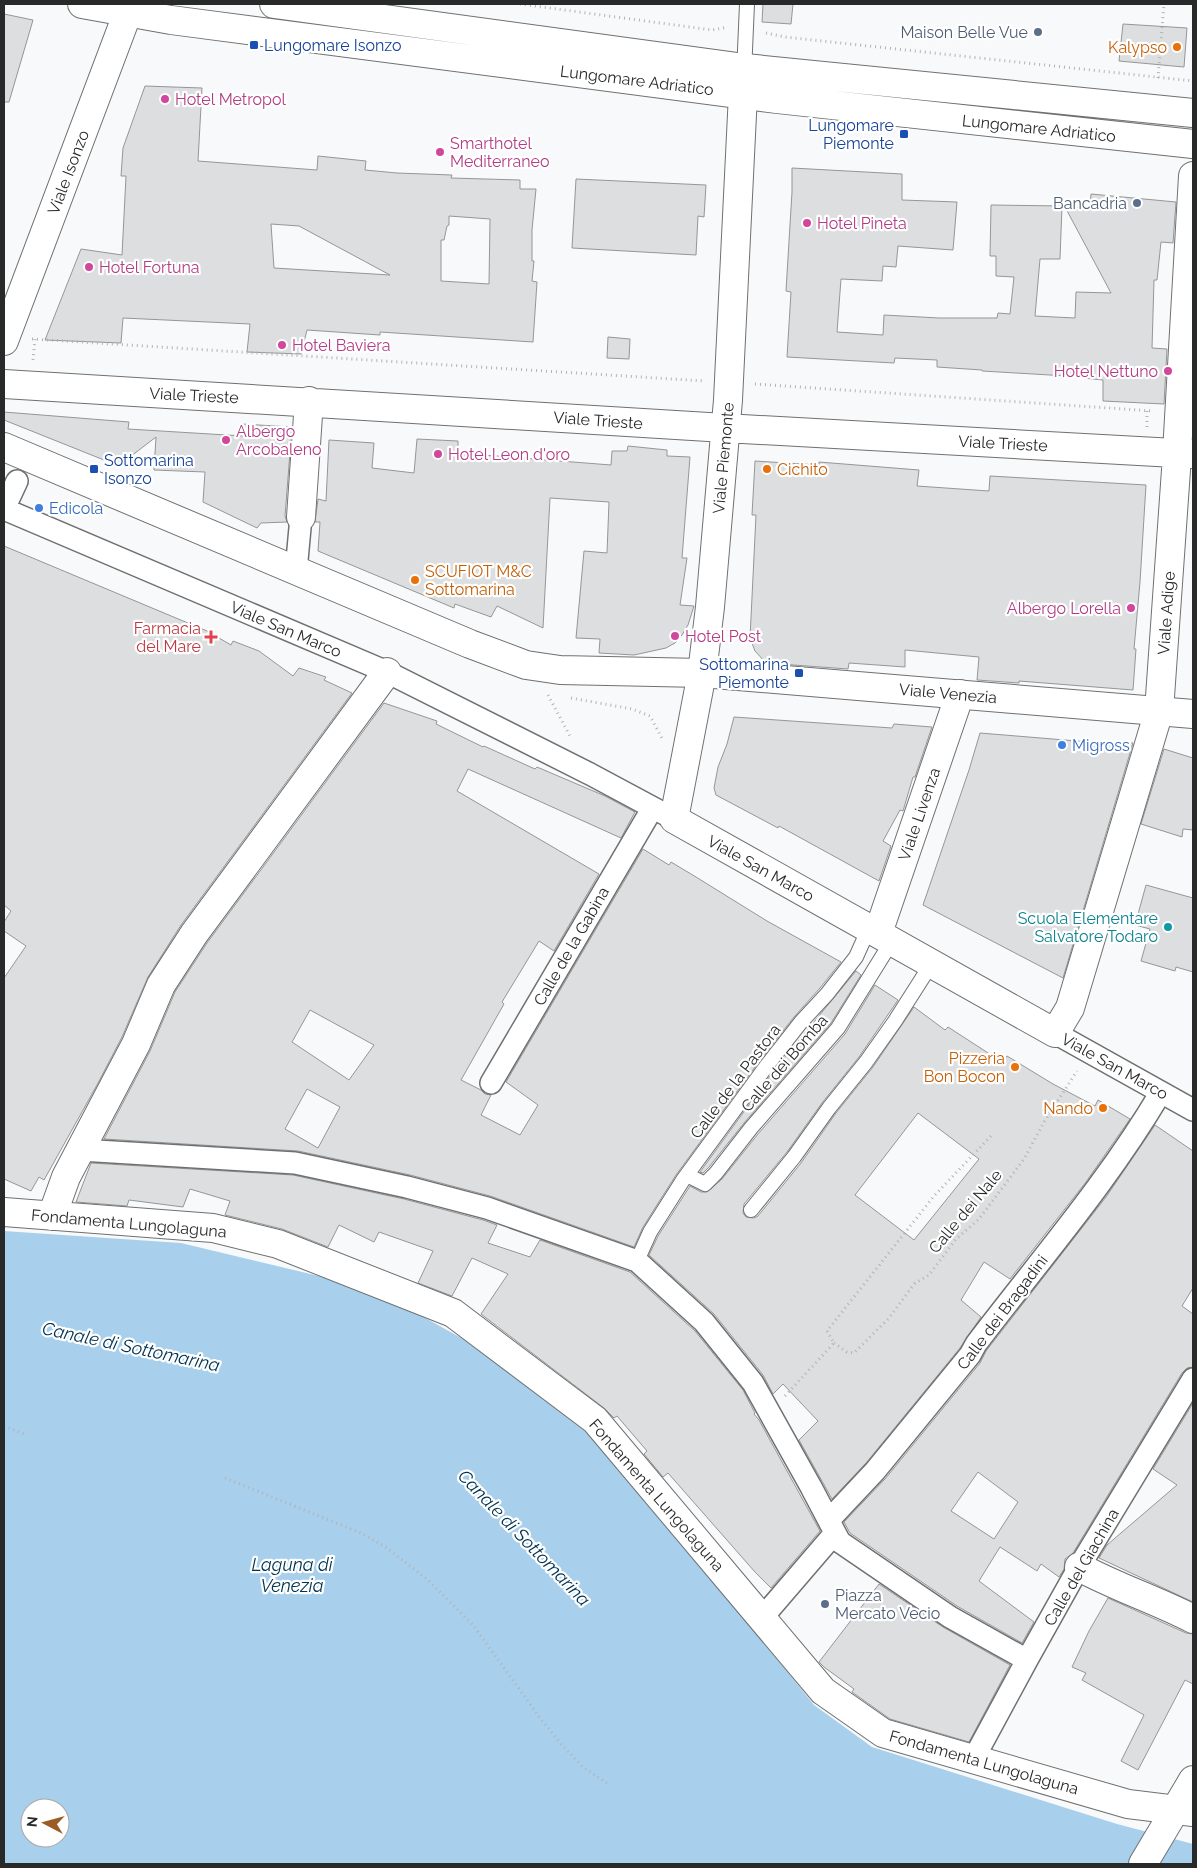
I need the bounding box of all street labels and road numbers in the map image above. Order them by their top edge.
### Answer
street label: Lungomare Adriatico [559,62,715,99]
street label: Lungomare Adriatico [961,111,1117,146]
street label: Viale Isonzo [44,127,93,217]
street label: Viale Trieste [149,384,239,407]
street label: Viale Piemonte [709,402,738,515]
street label: Viale Trieste [553,408,643,433]
street label: Viale Trieste [958,432,1048,455]
street label: Viale Adige [1154,571,1179,655]
street label: Viale San Marco [227,597,344,661]
street label: Viale Venezia [898,680,998,707]
street label: Viale Livenza [895,765,944,863]
street label: Viale San Marco [704,831,817,906]
street label: Calle de la Gabina [530,883,613,1009]
street label: Calle dei Bomba [737,1011,832,1116]
street label: Calle de la Pastora [686,1021,784,1142]
street label: Viale San Marco [1058,1029,1171,1104]
street label: Calle dei Nale [925,1166,1006,1257]
street label: Fondamenta Lungolaguna [31,1205,227,1242]
street label: Calle dei Bragadini [953,1251,1052,1373]
street label: Fondamenta Lungolaguna [585,1415,728,1576]
street label: Calle del Giachina [1040,1505,1123,1629]
street label: Fondamenta Lungolaguna [887,1726,1081,1799]

